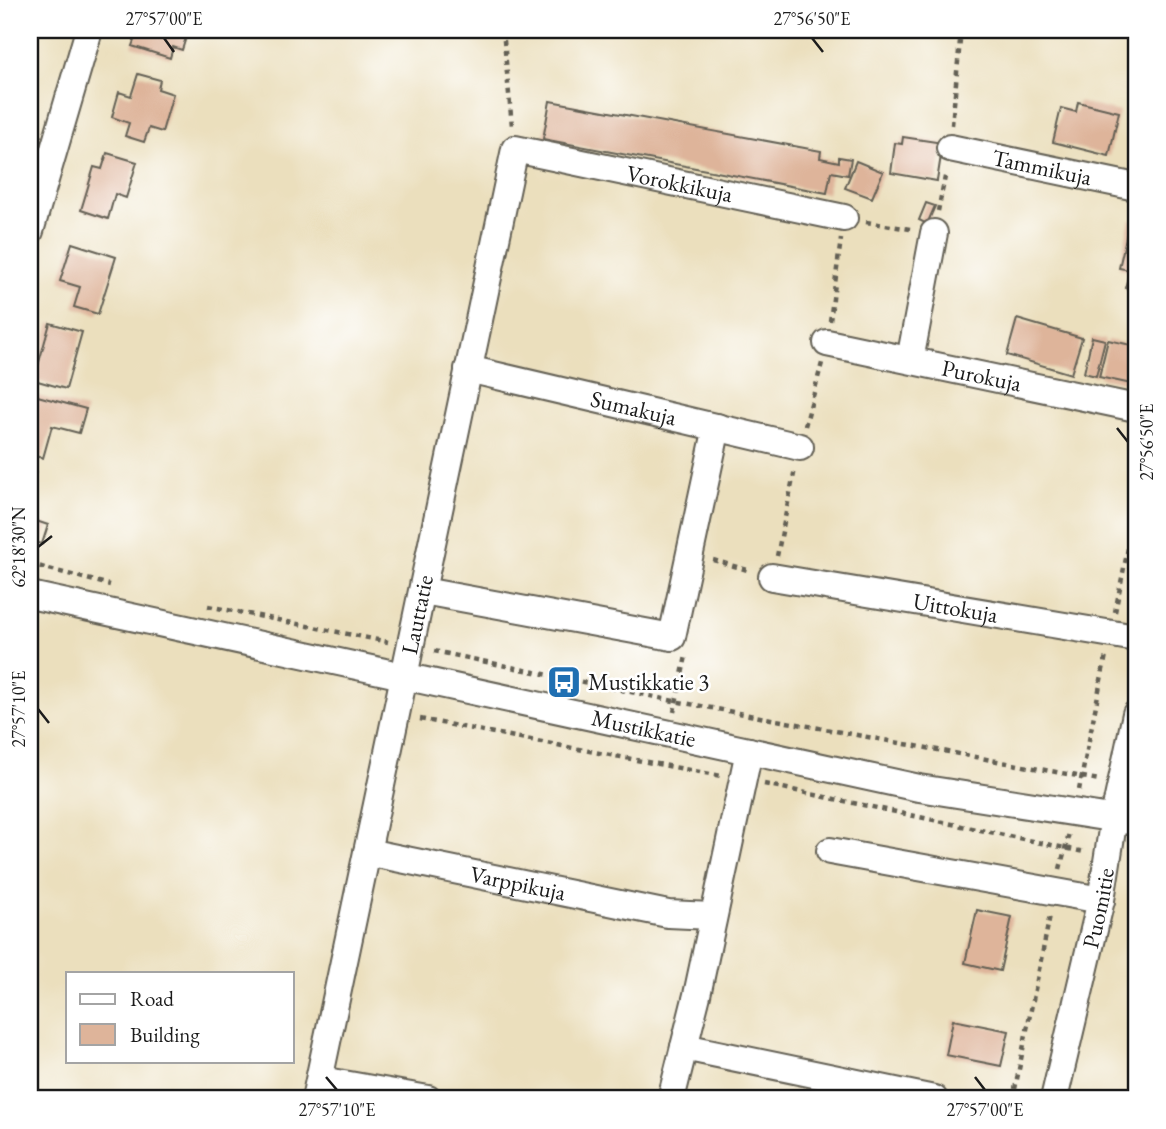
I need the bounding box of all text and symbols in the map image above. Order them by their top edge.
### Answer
text: 27°57'00"E [126,7,202,30]
text: 27°56'50"E [774,7,850,30]
street label: Tammikuja [990,142,1095,192]
street label: Vorokkikuja [624,158,736,209]
street label: Purokuja [939,353,1025,399]
street label: Sumakuja [588,383,680,433]
text: 27°56'50"E [1135,404,1158,480]
text: 62°18'30"N [7,506,30,587]
street label: Lauttatie [394,572,440,657]
street label: Uittokuja [911,586,1001,630]
bus stop icon: Mustikkatie 3 [545,663,583,701]
place label: Mustikkatie 3 [588,667,709,697]
text: 27°57'10"E [7,671,30,747]
street label: Mustikkatie [589,702,699,754]
street label: Varppikuja [467,859,569,908]
street label: Puomitie [1075,866,1121,951]
legend [66,972,294,1062]
text: Road [130,985,174,1012]
text: Building [130,1021,200,1048]
text: 27°57'10"E [299,1098,375,1121]
text: 27°57'00"E [947,1098,1023,1121]

